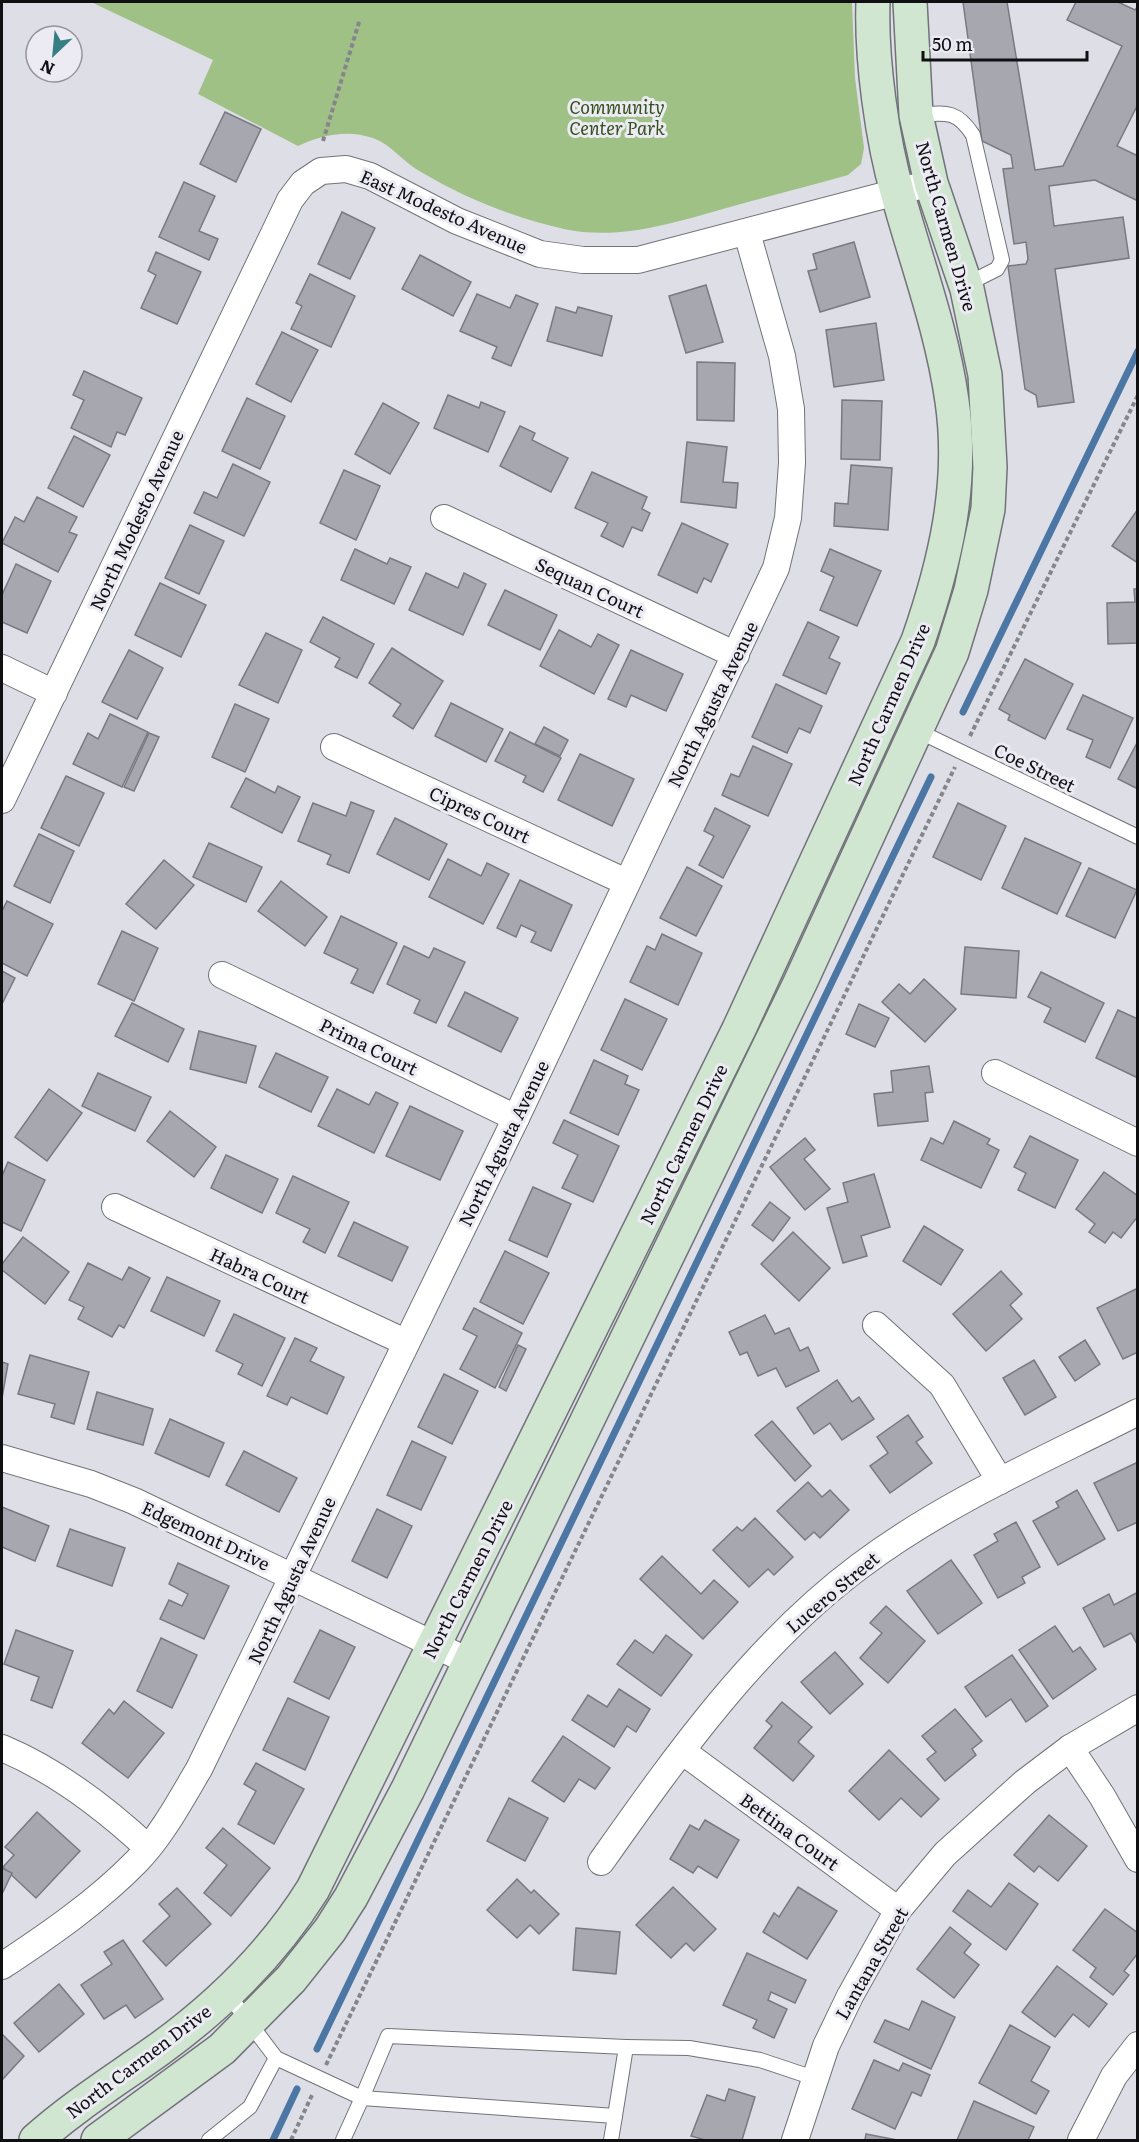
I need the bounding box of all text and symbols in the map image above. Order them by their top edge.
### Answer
north arrow [24,24,84,84]
scale bar [923,24,1086,62]
text: 50 m [932,30,973,57]
text: N [36,55,58,82]
park label: Community Center Park [569,93,665,141]
street label: North Carmen Drive [910,138,984,314]
street label: East Modesto Avenue [356,162,532,260]
street label: North Modesto Avenue [82,425,190,615]
street label: Sequan Court [531,550,650,624]
street label: North Agusta Avenue [660,616,764,792]
street label: North Carmen Drive [840,618,936,790]
street label: Coe Street [990,736,1081,799]
street label: Cipres Court [425,779,536,850]
street label: Prima Court [315,1011,423,1082]
street label: North Agusta Avenue [451,1055,555,1231]
street label: North Carmen Drive [632,1059,734,1229]
street label: Habra Court [206,1240,315,1310]
street label: North Agusta Avenue [240,1492,342,1668]
street label: Edgemont Drive [137,1493,275,1577]
street label: North Carmen Drive [415,1495,519,1663]
street label: Lucero Street [779,1544,885,1639]
street label: Bettina Court [735,1786,846,1877]
street label: Lantana Street [828,1901,914,2024]
street label: North Carmen Drive [60,1997,216,2125]

